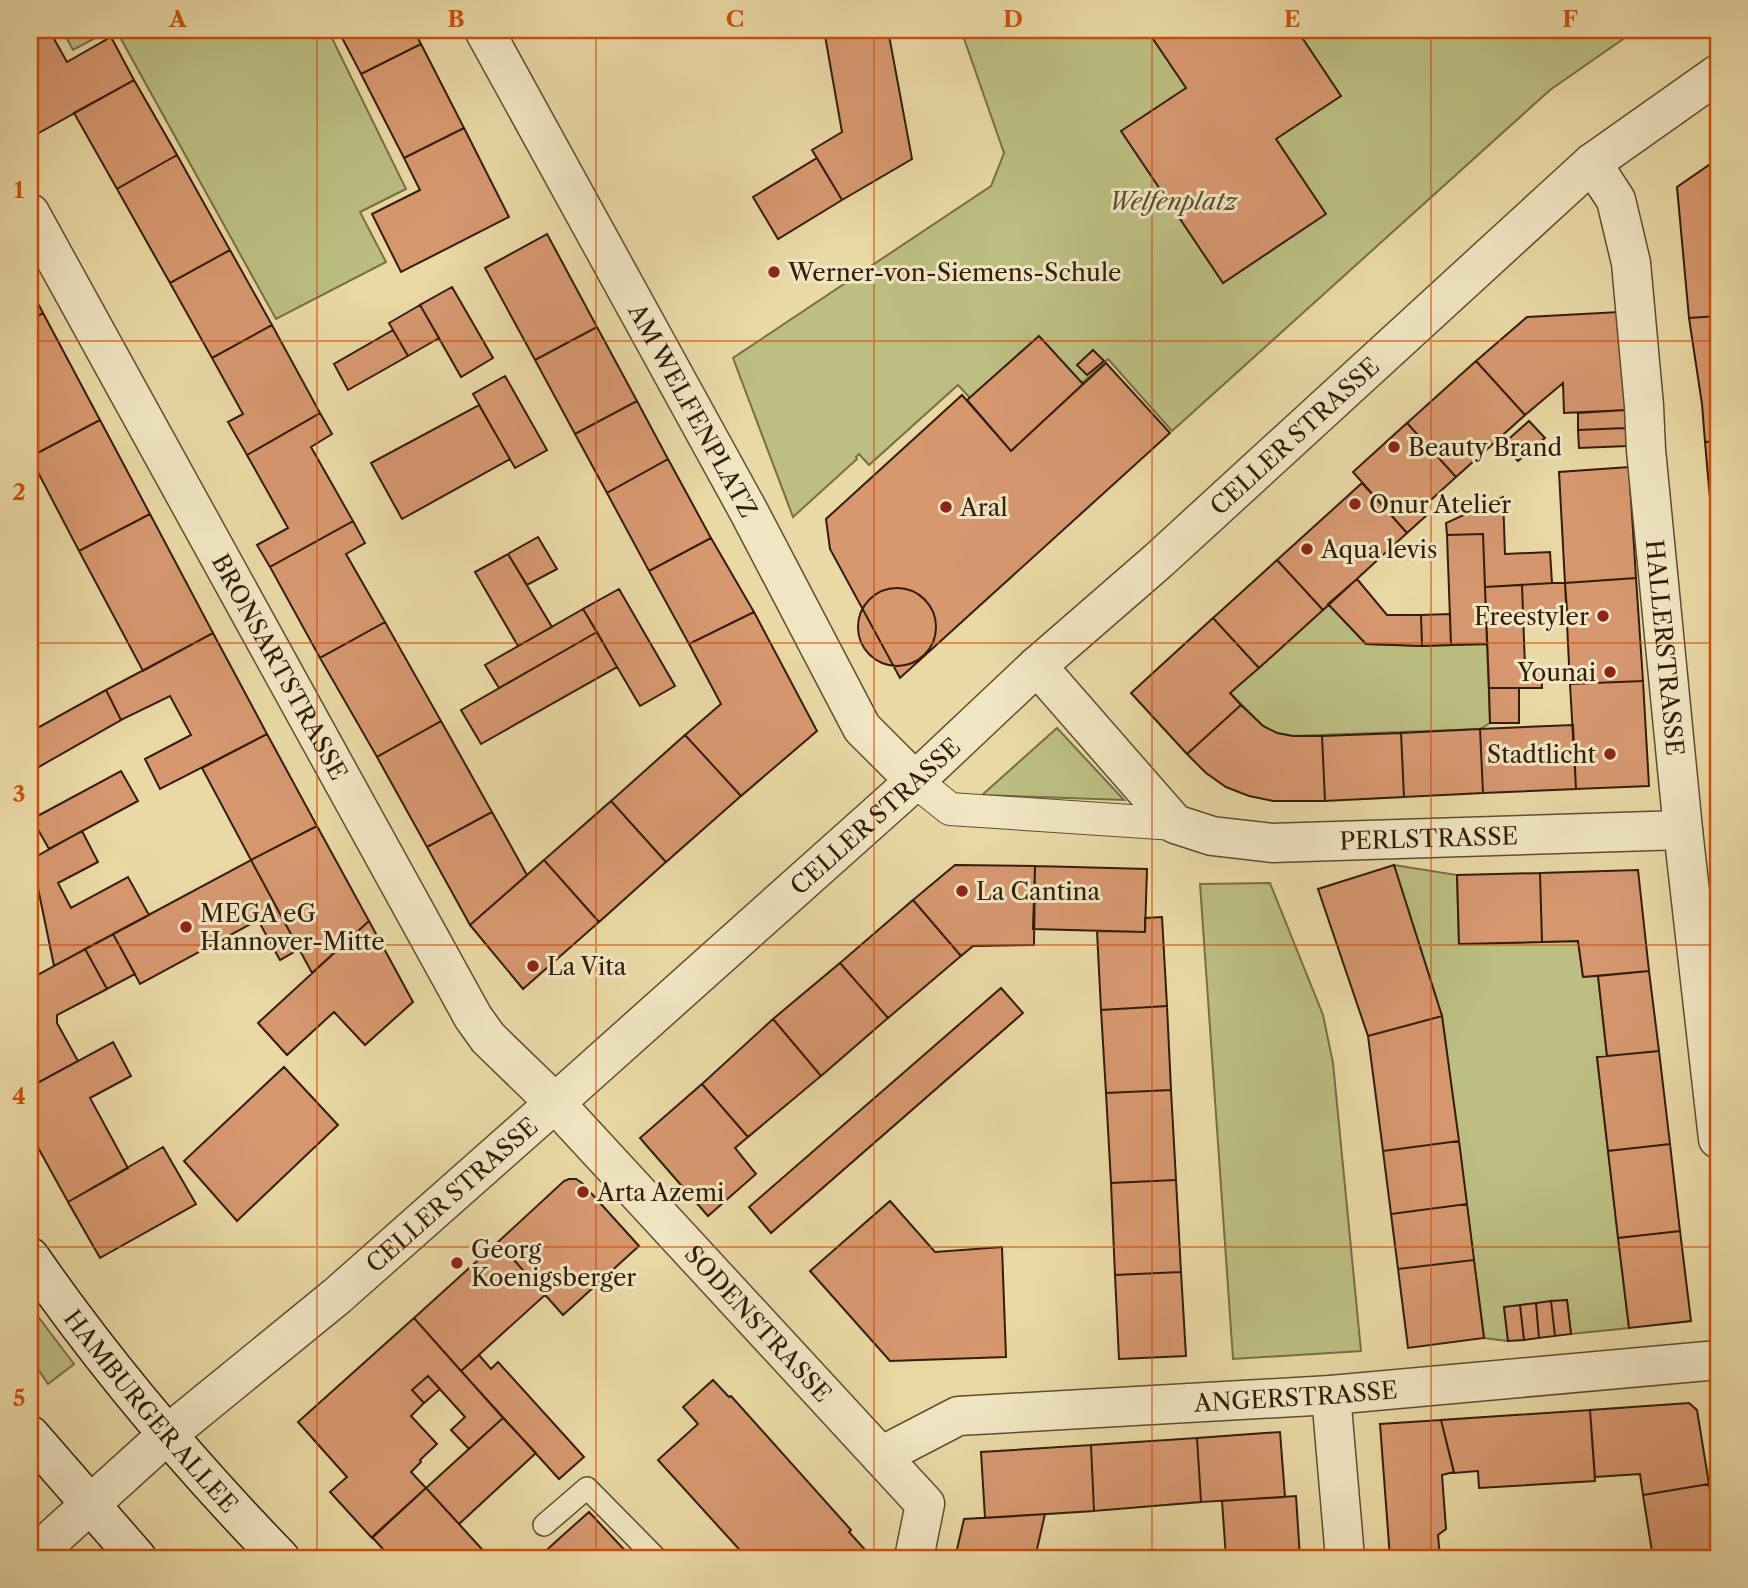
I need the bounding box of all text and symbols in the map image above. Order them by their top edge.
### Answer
text: A [168,5,188,33]
text: B [447,5,465,33]
text: C [726,5,744,33]
text: D [1003,5,1023,33]
text: E [1284,5,1300,33]
text: F [1562,5,1578,33]
text: 1 [14,176,25,204]
park label: Welfenplatz [1109,187,1239,216]
place label: Werner-von-Siemens-Schule [787,258,1121,287]
marker: Werner-von-Siemens-Schule [766,264,782,280]
street label: AM WELFENPLATZ [622,297,764,522]
street label: CELLER STRASSE [1204,351,1385,521]
place label: Beauty Brand [1408,433,1563,462]
marker: Beauty Brand [1386,439,1402,455]
text: 2 [12,478,26,506]
place label: Onur Atelier [1369,490,1511,519]
place label: Aral [959,493,1008,522]
marker: Onur Atelier [1347,496,1363,512]
marker: Aral [938,499,954,515]
place label: Aqua levis [1320,535,1437,564]
street label: HALLERSTRASSE [1640,538,1690,757]
marker: Aqua levis [1299,541,1315,557]
street label: BRONSARTSTRASSE [206,549,354,785]
place label: Freestyler [1474,602,1589,631]
marker: Freestyler [1595,608,1611,624]
place label: Younai [1516,658,1596,687]
marker: Younai [1602,664,1618,680]
street label: CELLER STRASSE [784,732,966,900]
place label: Stadtlicht [1487,740,1597,769]
marker: Stadtlicht [1602,746,1618,762]
text: 3 [13,780,26,808]
street label: PERLSTRASSE [1339,821,1519,855]
place label: La Cantina [976,877,1100,906]
marker: La Cantina [954,883,970,899]
place label: MEGA eG Hannover-Mitte [200,899,385,956]
marker: MEGA eG Hannover-Mitte [178,919,194,935]
place label: La Vita [547,952,627,981]
marker: La Vita [525,958,541,974]
text: 4 [12,1082,26,1110]
street label: CELLER STRASSE [360,1111,543,1278]
place label: Arta Azemi [596,1178,724,1207]
marker: Arta Azemi [575,1184,591,1200]
place label: Georg Koenigsberger [471,1235,636,1292]
street label: SODENSTRASSE [679,1239,838,1408]
marker: Georg Koenigsberger [449,1255,465,1271]
street label: HAMBURGER ALLEE [58,1304,244,1518]
street label: ANGERSTRASSE [1192,1375,1399,1417]
text: 5 [13,1384,25,1412]

